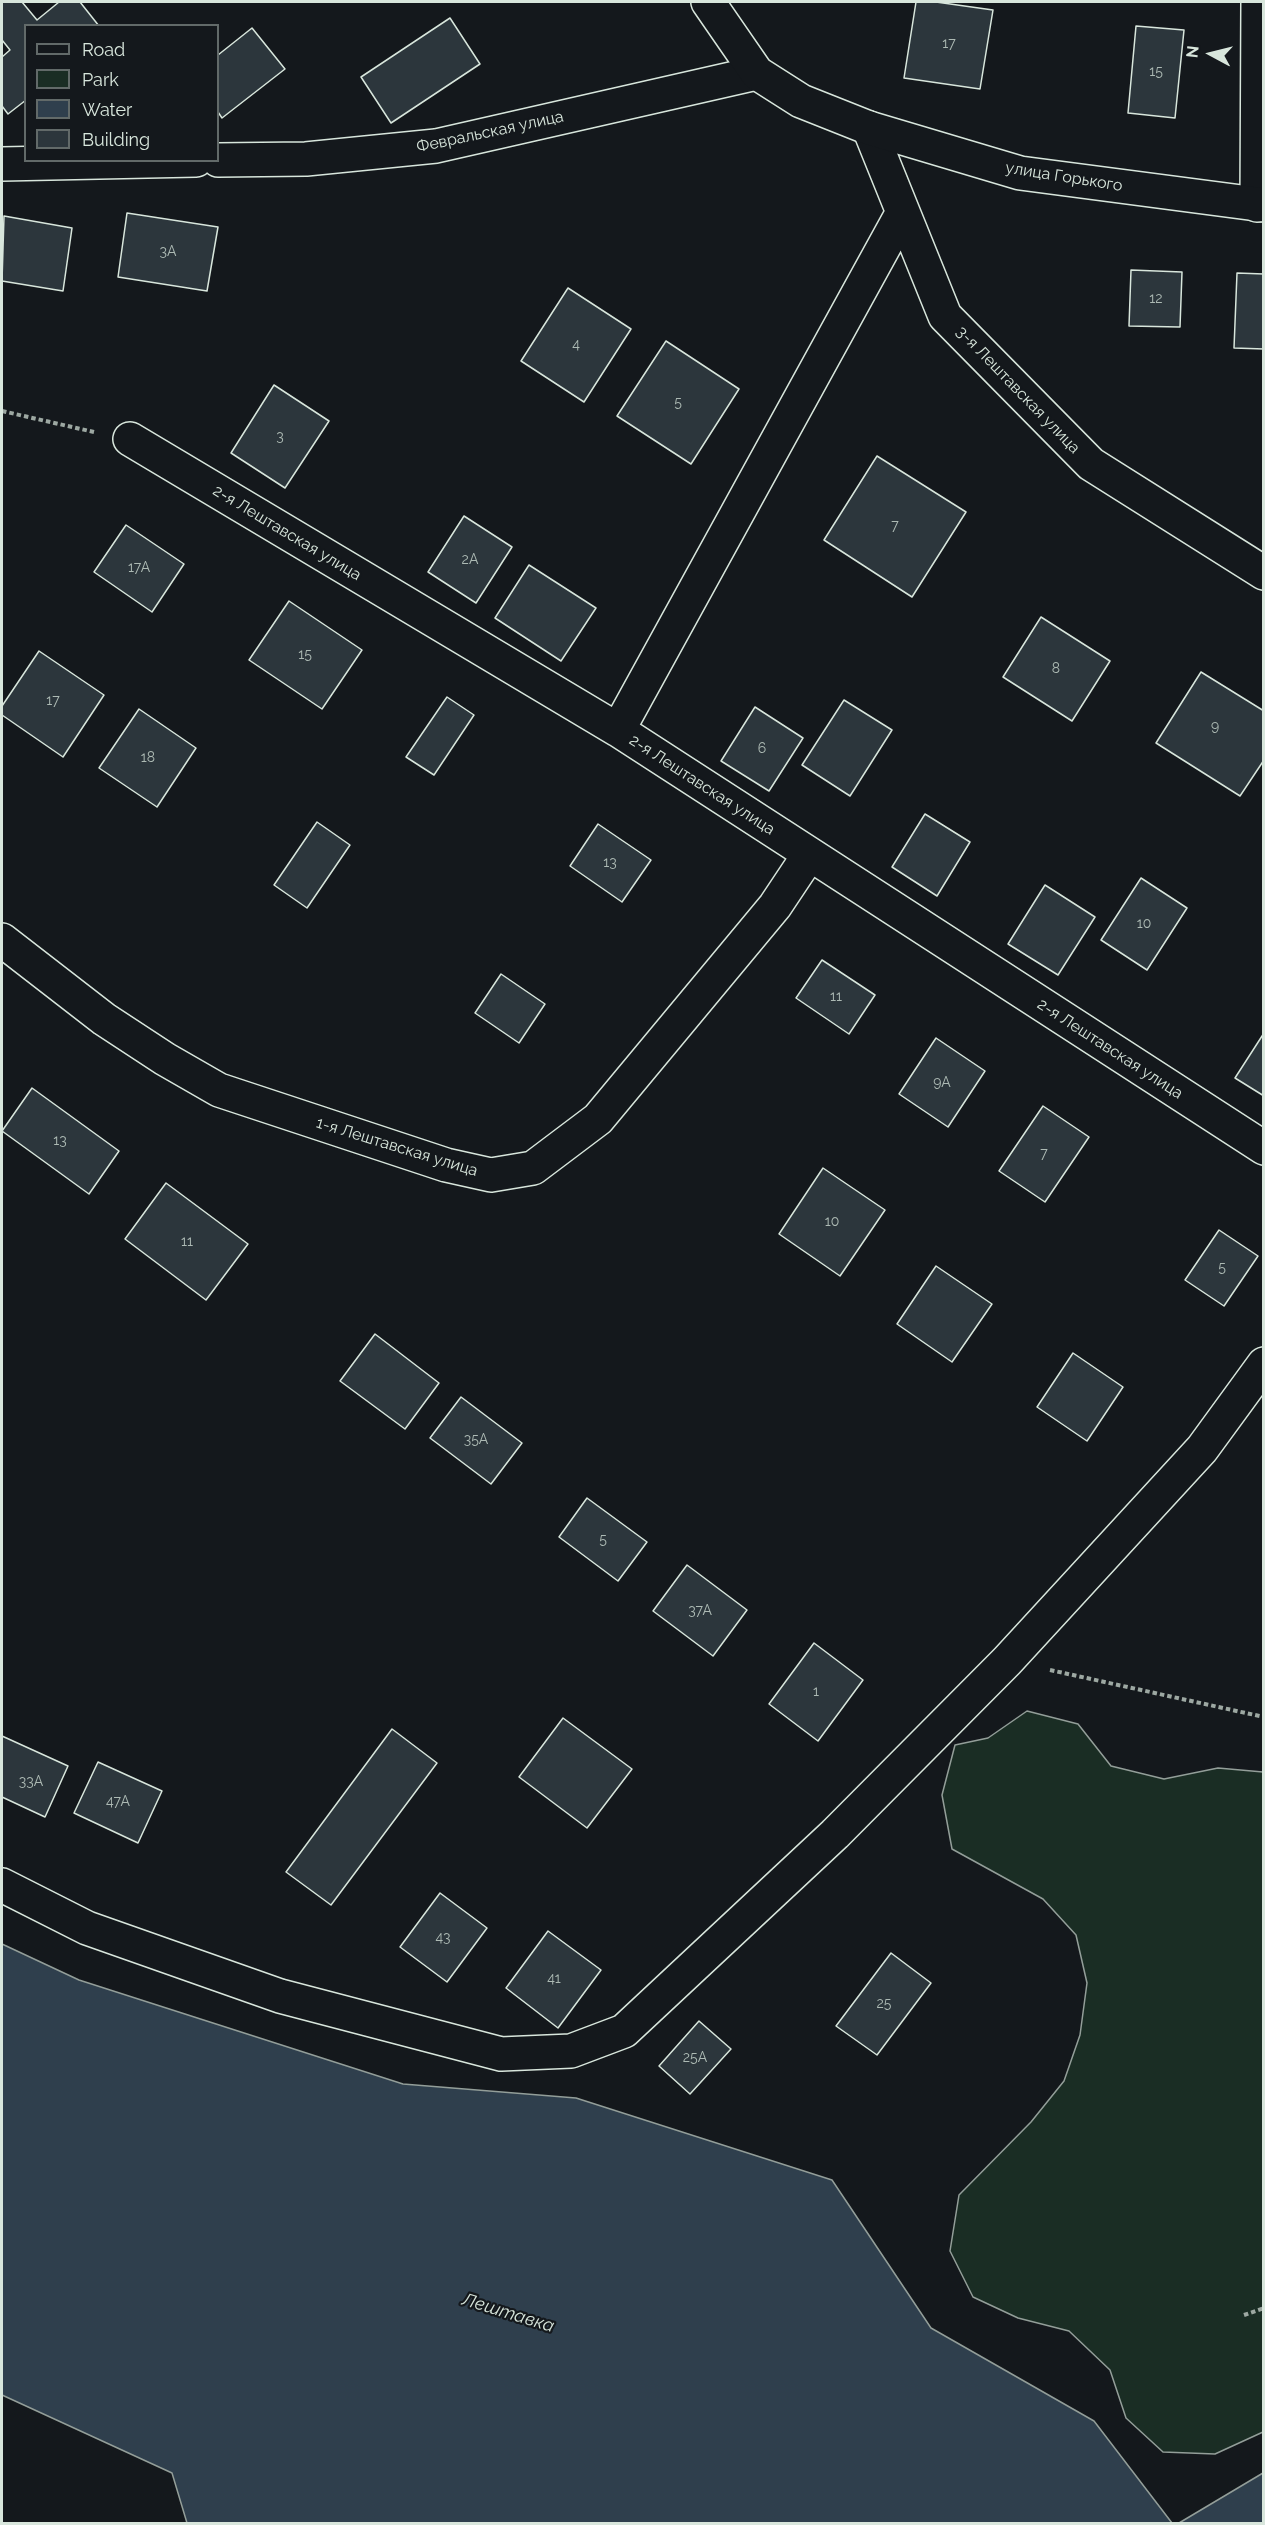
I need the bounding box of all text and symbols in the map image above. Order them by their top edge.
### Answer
legend [24,24,219,162]
north arrow [1181,24,1241,84]
house number: 17 [942,36,956,52]
text: Road [82,39,125,60]
text: N [1182,45,1203,59]
house number: 15 [1149,64,1163,80]
text: Park [82,69,119,90]
text: Water [82,99,132,120]
street label: Февральская улица [415,107,565,157]
text: Building [82,129,150,150]
street label: улица Горького [1004,158,1124,196]
house number: 3А [160,244,176,260]
house number: 12 [1149,291,1163,307]
street label: 3-я Лештавская улица [952,322,1084,458]
house number: 4 [572,337,580,353]
house number: 5 [674,395,682,411]
house number: 3 [276,429,284,445]
street label: 2-я Лештавская улица [209,481,365,585]
house number: 7 [891,518,899,534]
house number: 2А [462,552,478,568]
house number: 17А [128,560,150,576]
house number: 15 [298,647,312,663]
house number: 8 [1052,661,1060,677]
house number: 17 [46,693,60,709]
house number: 9 [1211,719,1219,735]
street label: 2-я Лештавская улица [626,731,778,839]
house number: 6 [758,741,766,757]
house number: 18 [141,750,155,766]
house number: 13 [603,855,617,871]
house number: 10 [1137,916,1151,932]
house number: 11 [830,989,842,1005]
street label: 2-я Лештавская улица [1034,995,1186,1103]
house number: 9А [933,1075,951,1091]
street label: 1-я Лештавская улица [314,1113,480,1181]
house number: 13 [53,1133,67,1149]
house number: 7 [1040,1146,1048,1162]
house number: 10 [825,1214,839,1230]
house number: 11 [181,1234,193,1250]
house number: 5 [1218,1260,1226,1276]
house number: 35А [464,1432,488,1448]
house number: 5 [599,1532,607,1548]
house number: 37А [688,1603,712,1619]
house number: 1 [813,1684,819,1700]
house number: 33А [19,1774,43,1790]
house number: 47А [106,1794,130,1810]
house number: 43 [435,1930,451,1946]
house number: 41 [547,1971,561,1987]
house number: 25 [877,1996,891,2012]
house number: 25А [683,2050,707,2066]
water label: Лештавка [459,2289,557,2337]

